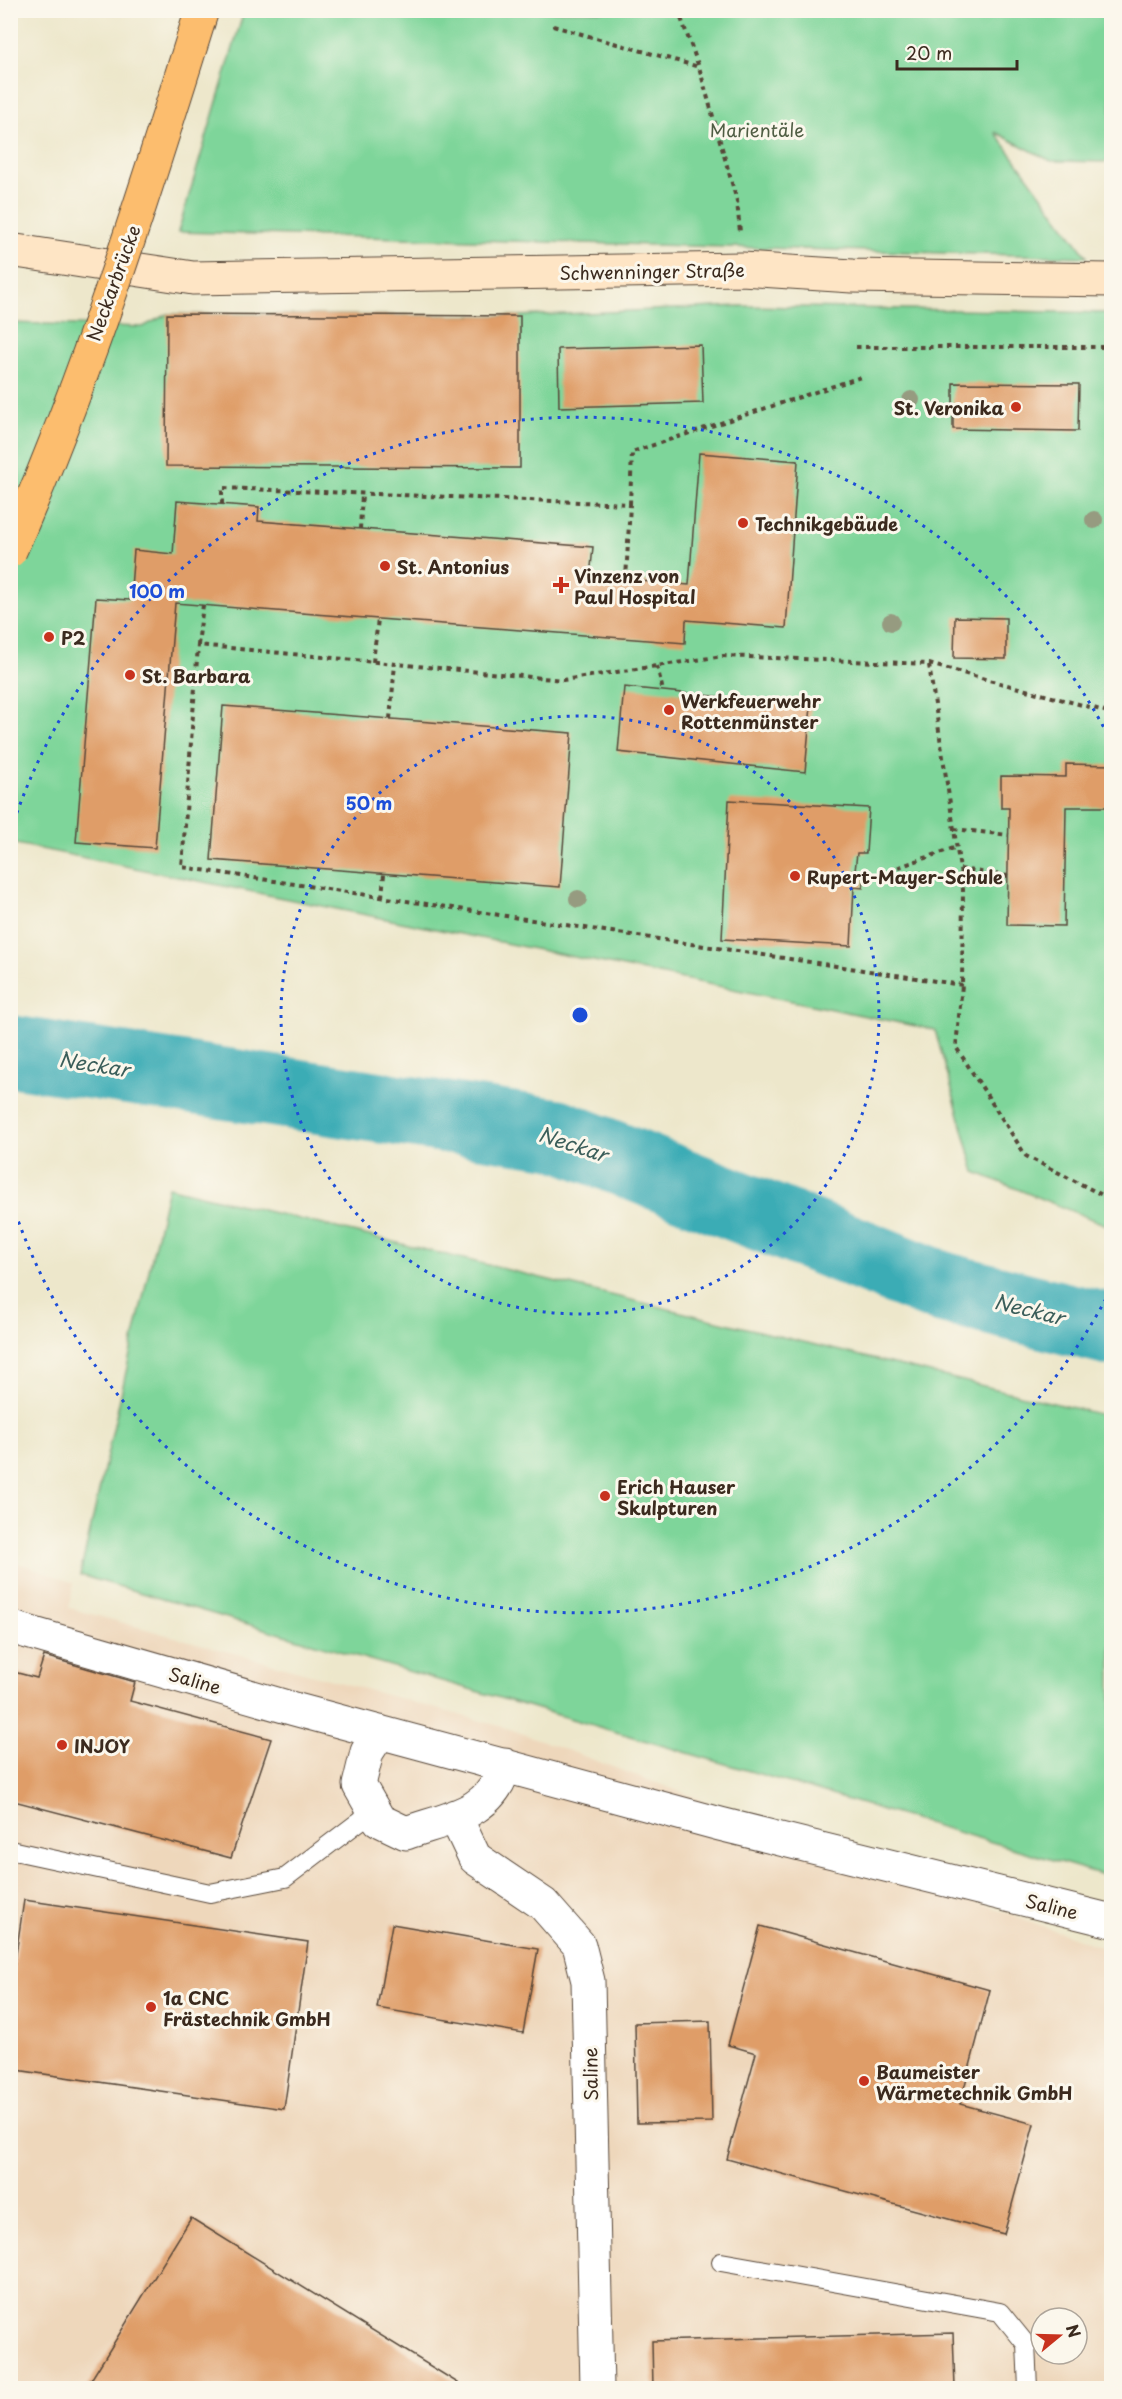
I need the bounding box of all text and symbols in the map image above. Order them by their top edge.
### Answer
scale bar [897,33,1017,71]
text: 20 m [906,39,952,66]
park label: Marientäle [710,116,804,143]
street label: Neckarbrücke [79,221,147,345]
street label: Schwenninger Straße [559,256,745,286]
place label: St. Veronika [894,394,1004,421]
marker: St. Veronika [1009,400,1023,414]
place label: Technikgebäude [755,510,898,537]
marker: Technikgebäude [736,516,750,530]
place label: St. Antonius [397,553,509,580]
marker: St. Antonius [378,559,392,573]
place label: Vinzenz von Paul Hospital [574,562,695,610]
marker: Vinzenz von Paul Hospital [552,576,570,594]
text: 100 m [129,577,185,604]
place label: P2 [61,624,86,651]
marker: P2 [42,630,56,644]
place label: St. Barbara [142,662,251,689]
marker: St. Barbara [123,668,137,682]
place label: Werkfeuerwehr Rottenmünster [681,687,822,735]
marker: Werkfeuerwehr Rottenmünster [662,703,676,717]
text: 50 m [346,789,392,816]
place label: Rupert-Mayer-Schule [807,863,1003,890]
marker: Rupert-Mayer-Schule [788,869,802,883]
centre of rings [570,1005,590,1025]
water label: Neckar [56,1044,135,1085]
water label: Neckar [534,1119,614,1170]
water label: Neckar [991,1286,1070,1333]
place label: Erich Hauser Skulpturen [617,1473,736,1521]
marker: Erich Hauser Skulpturen [598,1489,612,1503]
street label: Saline [166,1660,224,1700]
place label: INJOY [74,1732,130,1759]
marker: INJOY [55,1738,69,1752]
street label: Saline [1023,1886,1081,1926]
place label: 1a CNC Frästechnik GmbH [163,1984,331,2032]
marker: 1a CNC Frästechnik GmbH [144,2000,158,2014]
street label: Saline [576,2047,604,2101]
place label: Baumeister Wärmetechnik GmbH [876,2058,1072,2106]
marker: Baumeister Wärmetechnik GmbH [857,2074,871,2088]
north arrow [1029,2306,1089,2366]
text: N [1061,2321,1088,2341]

